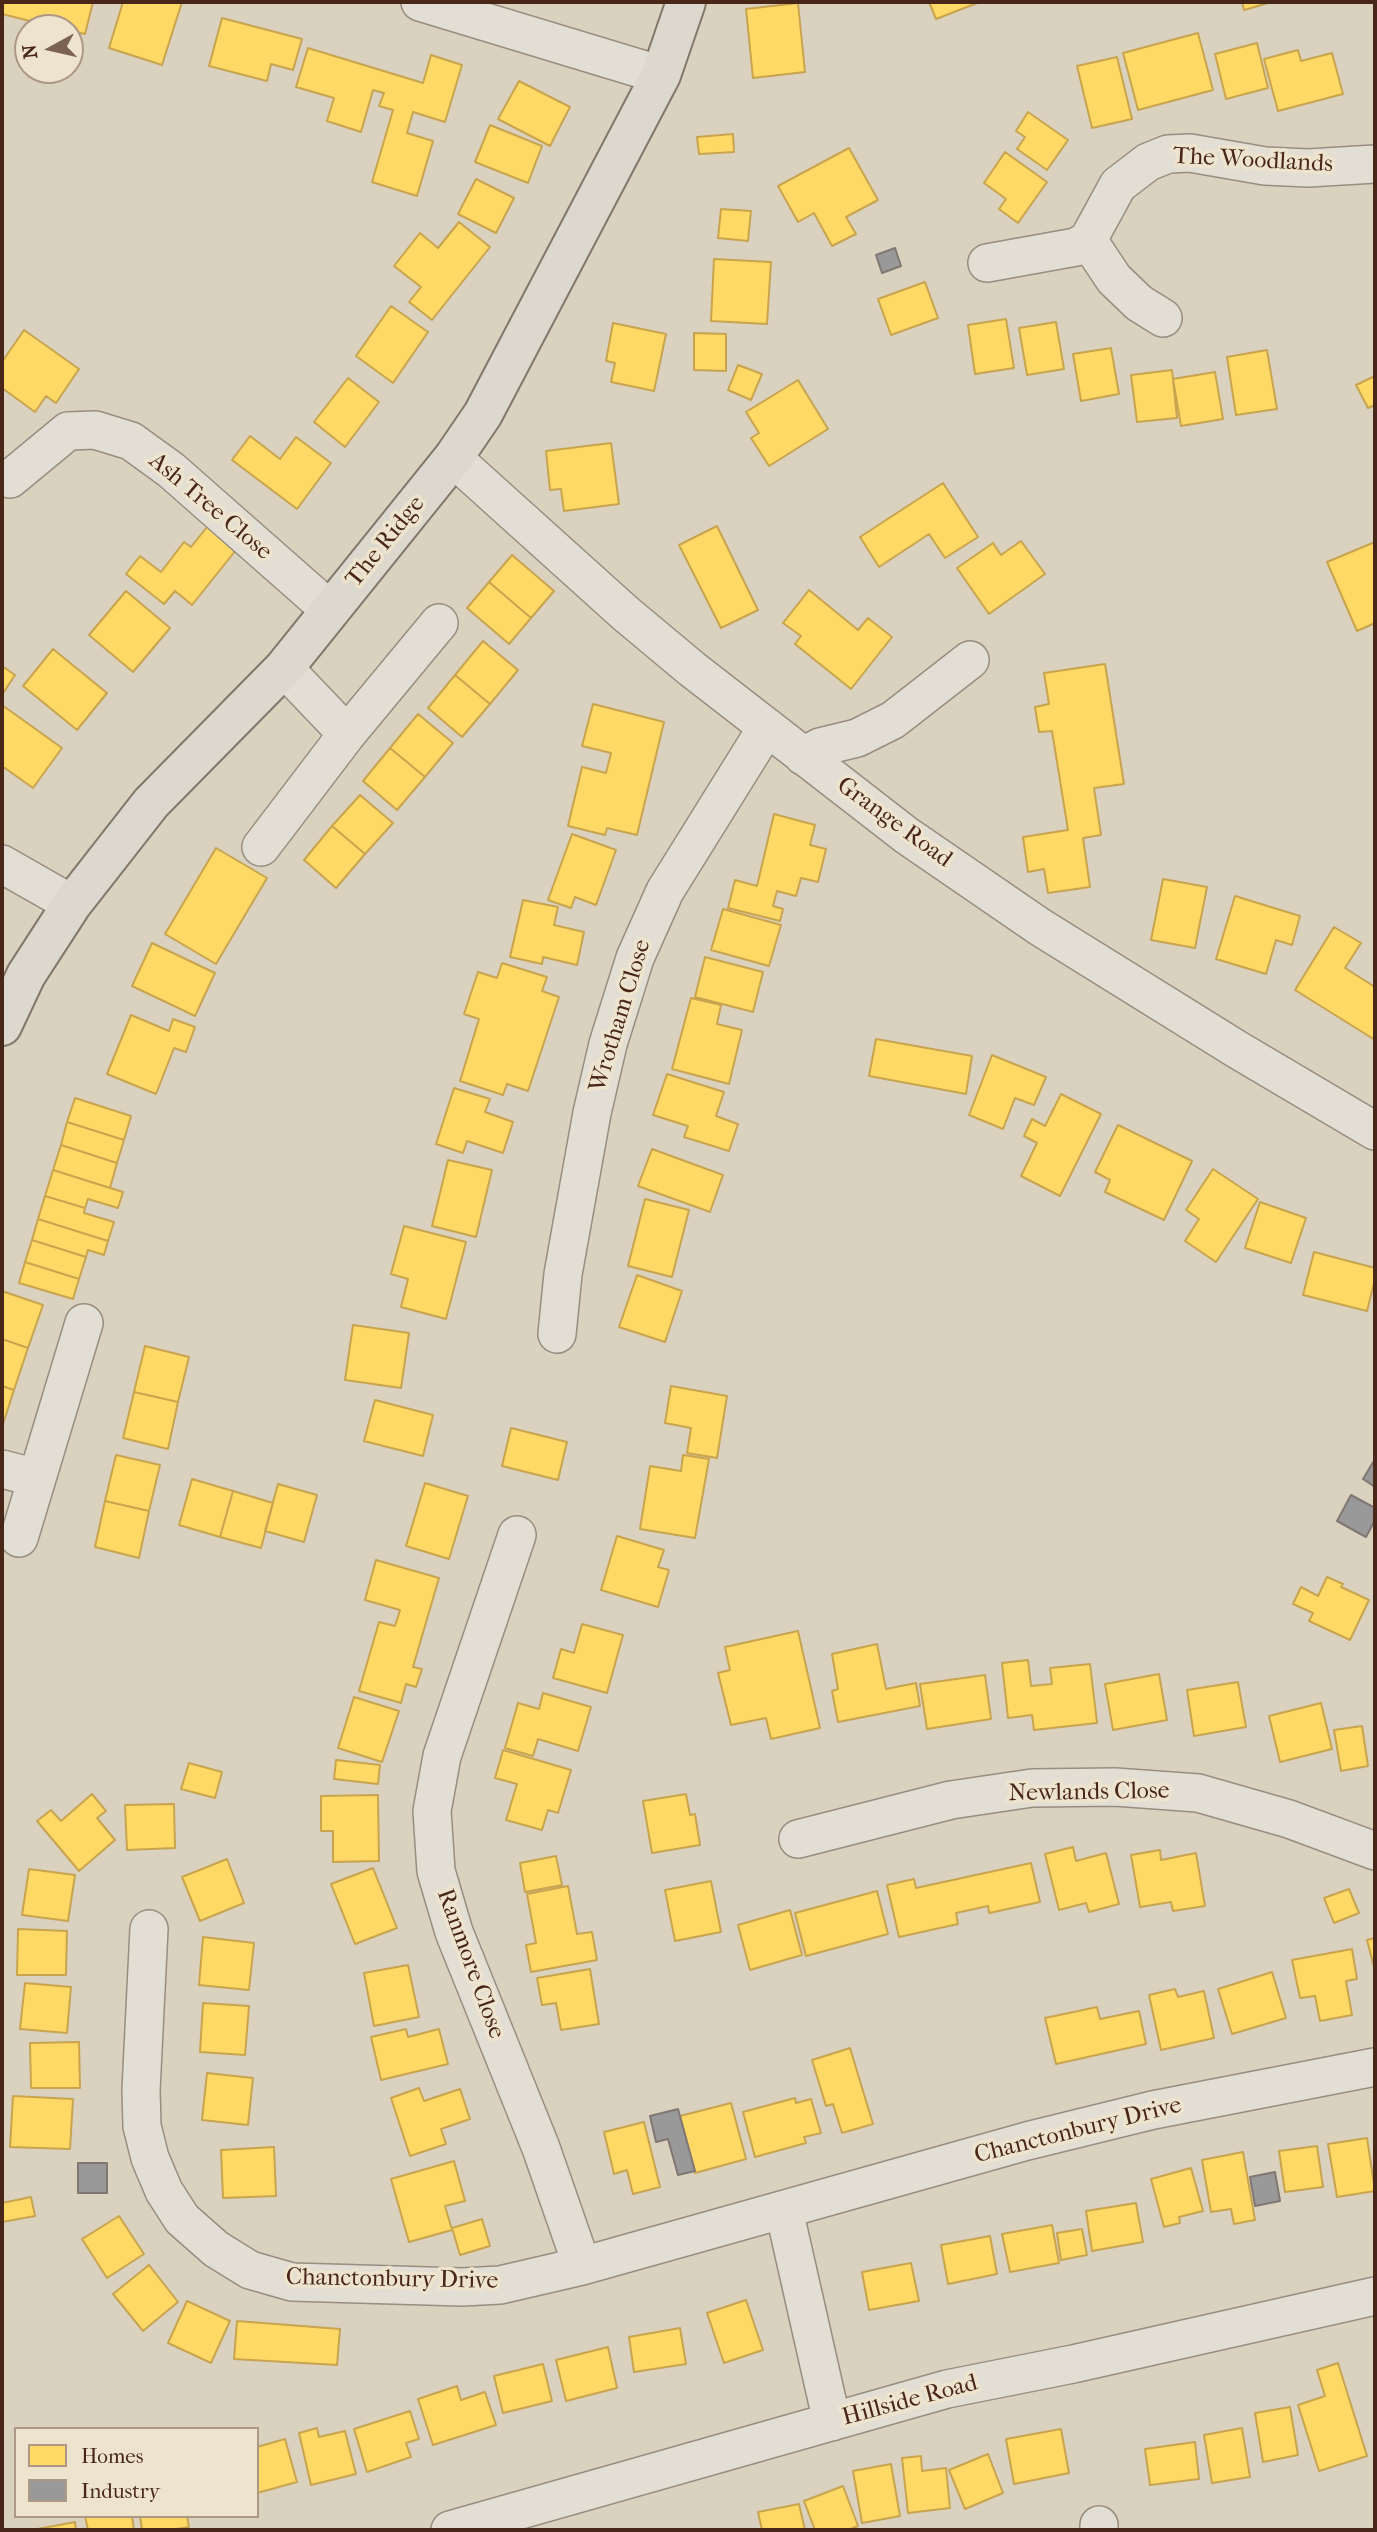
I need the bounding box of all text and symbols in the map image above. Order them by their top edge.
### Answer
north arrow [14,14,84,84]
text: N [18,43,42,60]
street label: The Woodlands [1172,142,1334,180]
street label: Ash Tree Close [143,447,277,567]
street label: The Ridge [340,491,432,593]
street label: Grange Road [831,772,957,874]
street label: Wrotham Close [584,936,658,1096]
street label: Newlands Close [1008,1777,1170,1809]
street label: Ranmore Close [430,1885,510,2043]
street label: Chanctonbury Drive [972,2091,1184,2171]
street label: Chanctonbury Drive [286,2264,498,2296]
street label: Hillside Road [839,2369,981,2433]
legend [14,2427,259,2518]
text: Homes [81,2444,143,2468]
text: Industry [81,2479,160,2503]

